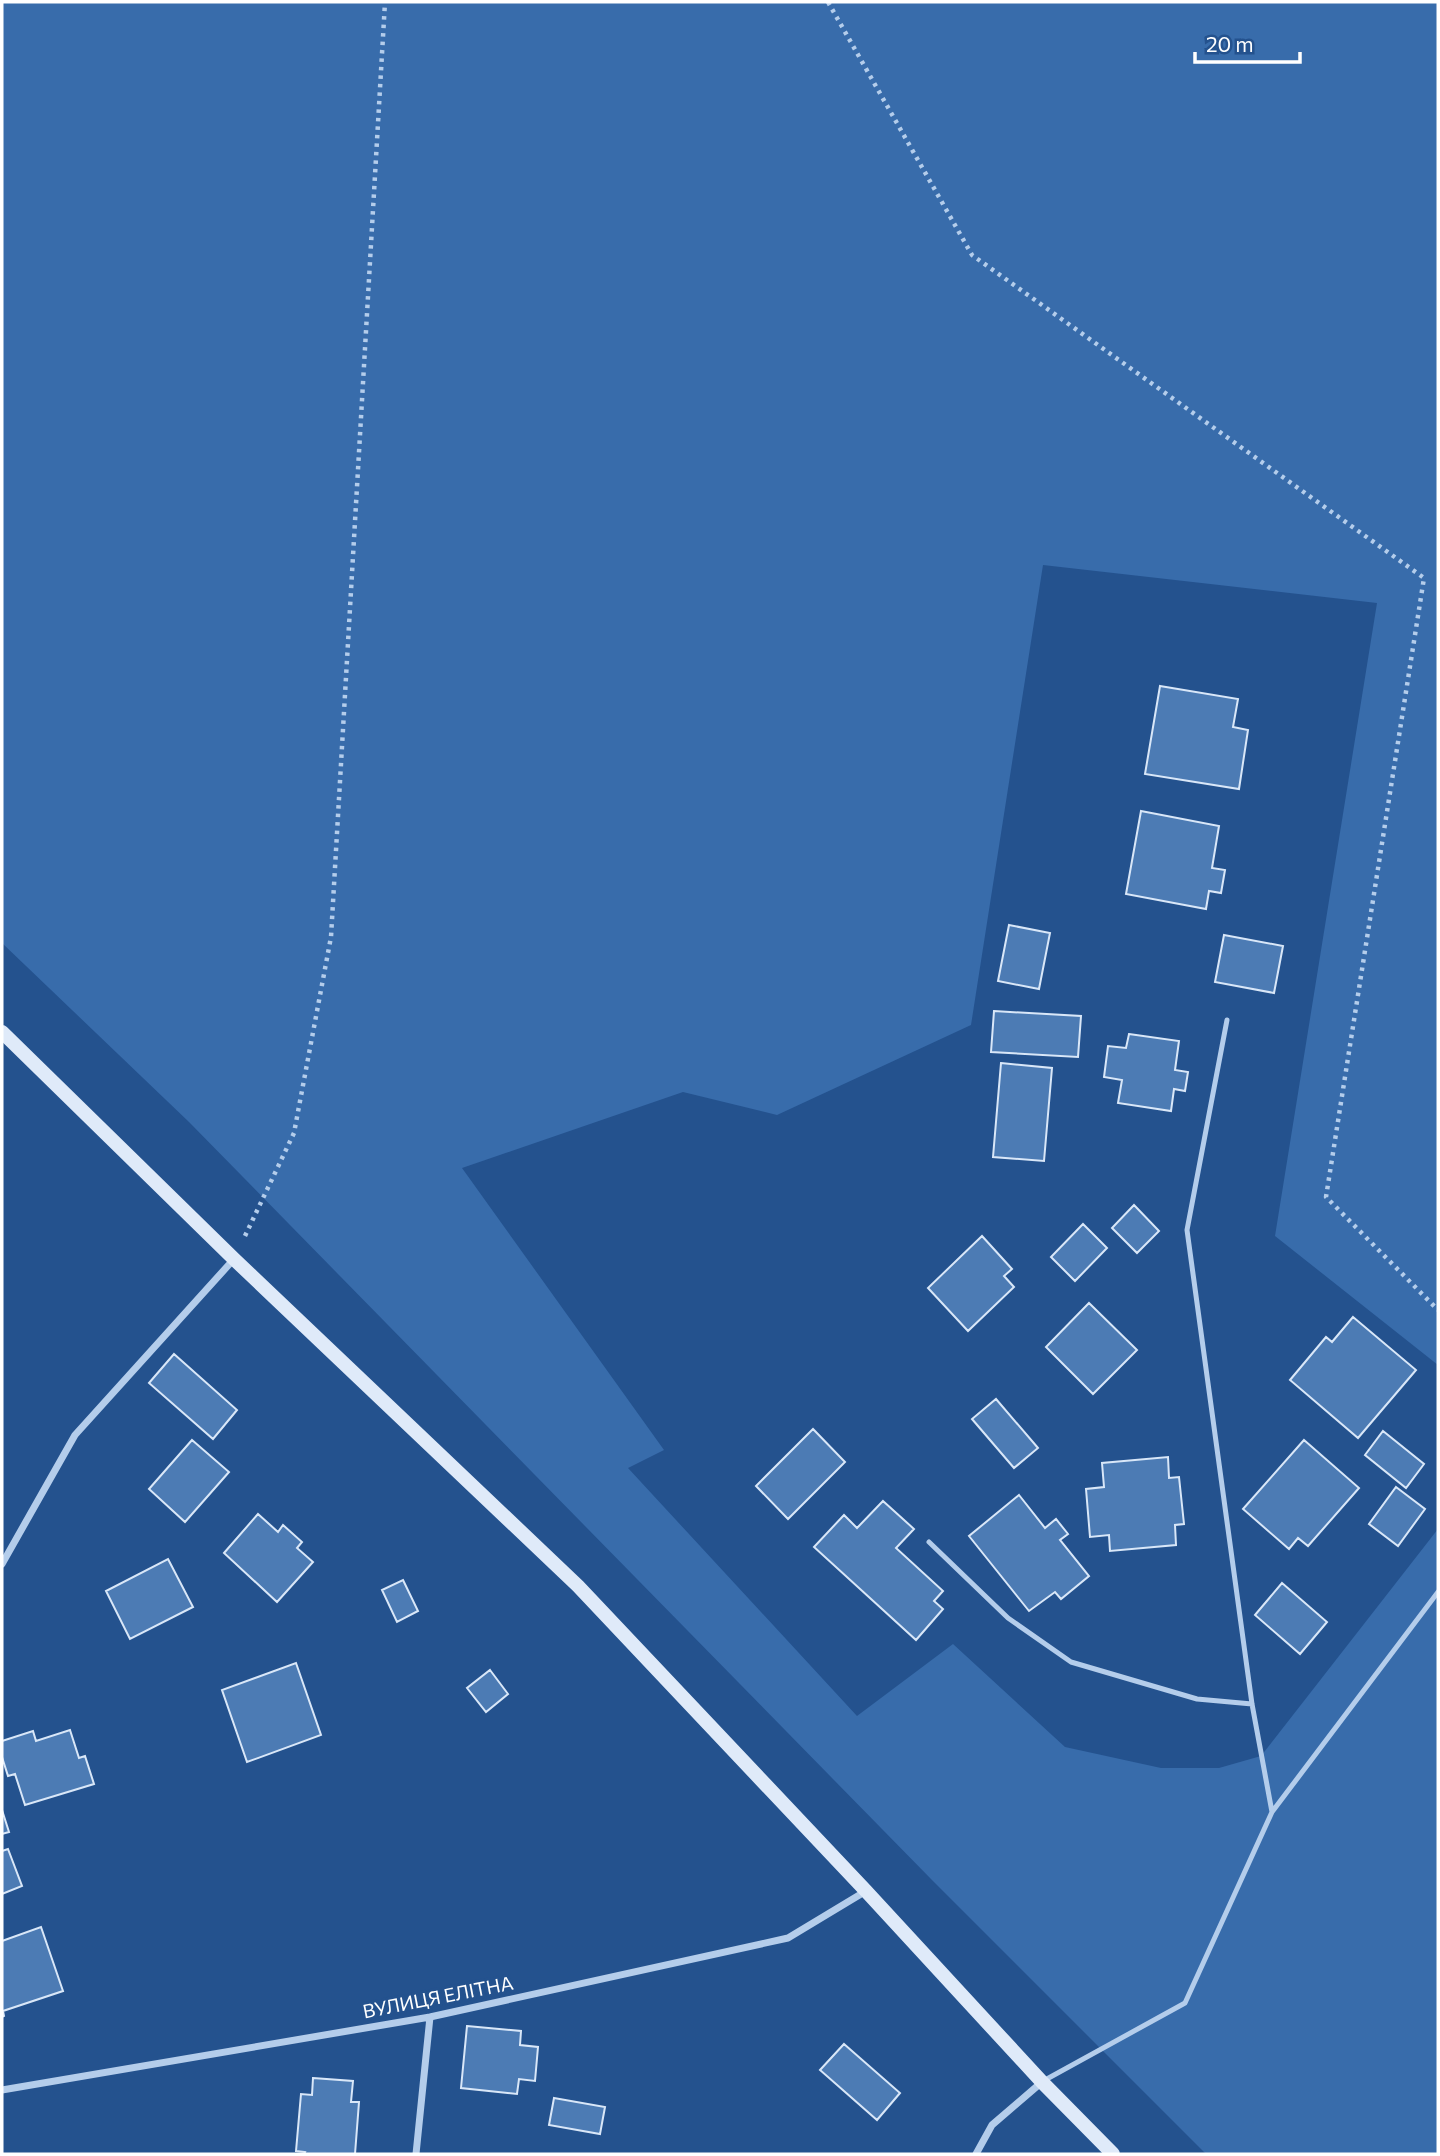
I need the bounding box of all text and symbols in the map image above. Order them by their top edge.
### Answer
scale bar [1195,21,1300,65]
text: 20 m [1206,31,1254,56]
street label: ВУЛИЦЯ ЕЛІТНА [361,1971,515,2022]

